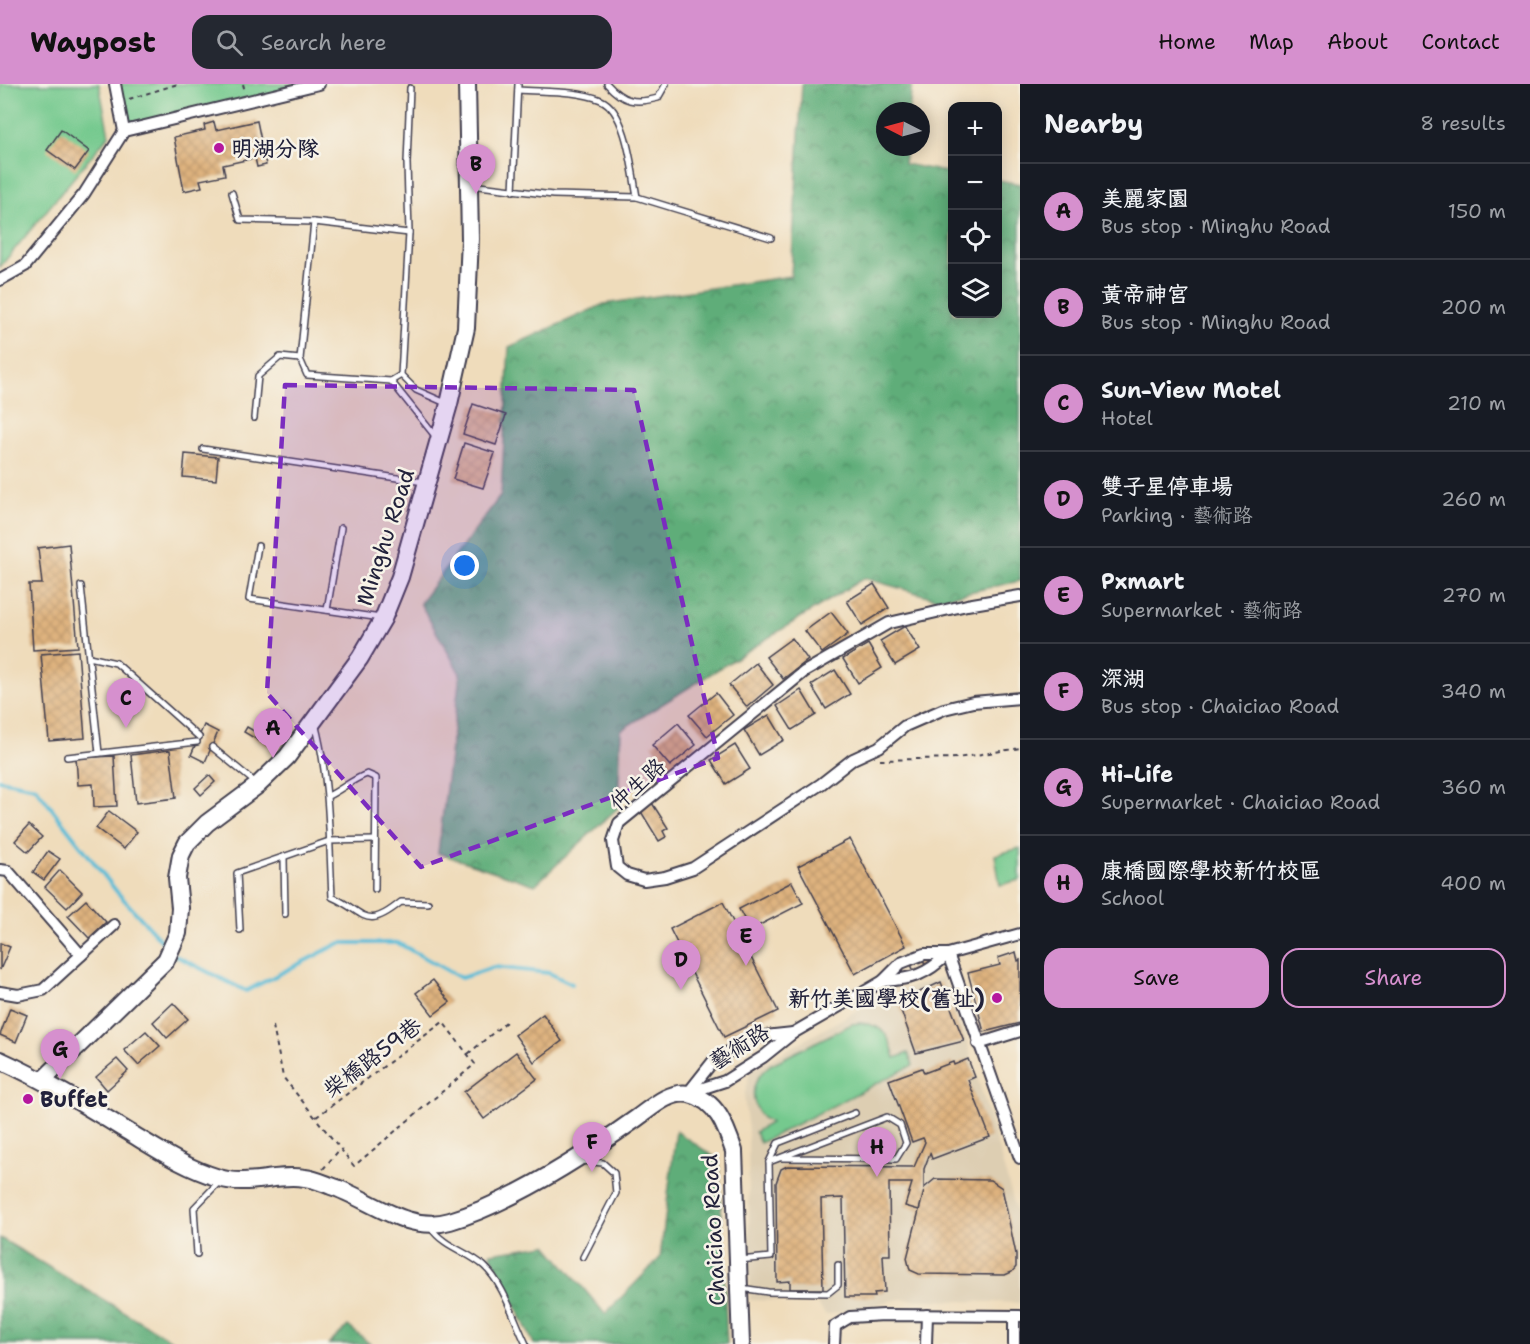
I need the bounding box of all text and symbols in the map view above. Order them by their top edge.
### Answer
search box [192,15,612,69]
text: Waypost [30,23,156,61]
icon: search [213,26,246,59]
text: Search here [261,28,387,57]
text: Home [1158,28,1216,56]
text: Map [1249,28,1294,56]
text: About [1327,28,1388,56]
text: Contact [1421,28,1500,56]
north arrow [876,102,930,156]
map controls [948,102,1002,318]
button: + [948,102,1002,156]
text: Nearby [1044,106,1143,141]
text: 8 results [1420,110,1506,136]
place label: 明湖分隊 [231,134,319,163]
marker: 明湖分隊 [212,141,226,155]
pin: B [456,144,496,194]
button: − [948,156,1002,210]
text: 美麗家園 [1101,184,1189,213]
text: A [1056,198,1071,224]
text: 150 m [1448,198,1506,224]
button: locate [948,210,1002,264]
text: Bus stop · Minghu Road [1101,213,1331,239]
button: layers [948,264,1002,318]
text: 黃帝神宮 [1101,280,1189,309]
text: B [1057,294,1070,320]
text: 200 m [1441,294,1506,320]
text: Bus stop · Minghu Road [1101,309,1331,335]
text: Sun-View Motel [1101,376,1281,405]
text: C [1057,390,1070,416]
text: 210 m [1447,390,1506,416]
text: Hotel [1101,405,1153,431]
street label: Minghu Road [350,465,421,609]
text: 雙子星停車場 [1101,472,1233,501]
text: D [1056,486,1071,512]
text: 260 m [1441,486,1506,512]
text: Parking · 藝術路 [1101,502,1252,528]
your location [450,551,479,580]
text: Pxmart [1101,567,1185,596]
text: E [1057,582,1070,608]
text: 270 m [1442,582,1506,608]
text: Supermarket · 藝術路 [1101,597,1302,623]
text: 深湖 [1101,664,1145,693]
pin: C [106,678,146,728]
text: F [1058,678,1069,704]
text: 340 m [1441,678,1506,704]
text: Bus stop · Chaiciao Road [1101,693,1339,719]
pin: A [254,708,292,758]
street label: 仲生路 [603,752,672,817]
text: Hi-Life [1101,760,1173,789]
text: G [1055,774,1072,800]
text: 360 m [1441,774,1506,800]
text: Supermarket · Chaiciao Road [1101,789,1380,815]
text: 康橋國際學校新竹校區 [1101,856,1321,885]
text: H [1056,870,1071,896]
text: 400 m [1440,870,1506,896]
text: School [1101,885,1164,911]
pin: E [726,916,766,966]
pin: D [662,940,700,990]
button: Save [1044,948,1269,1008]
button: Share [1281,948,1506,1008]
place label: 新竹美國學校(舊址) [788,984,985,1013]
marker: 新竹美國學校(舊址) [990,991,1004,1005]
street label: 柴橋路59巷 [317,1011,427,1104]
street label: 藝術路 [704,1017,775,1076]
pin: G [40,1030,80,1079]
place label: Buffet [40,1085,108,1114]
marker: Buffet [21,1092,35,1106]
pin: F [572,1122,612,1172]
pin: H [858,1128,896,1177]
street label: Chaiciao Road [695,1153,732,1307]

